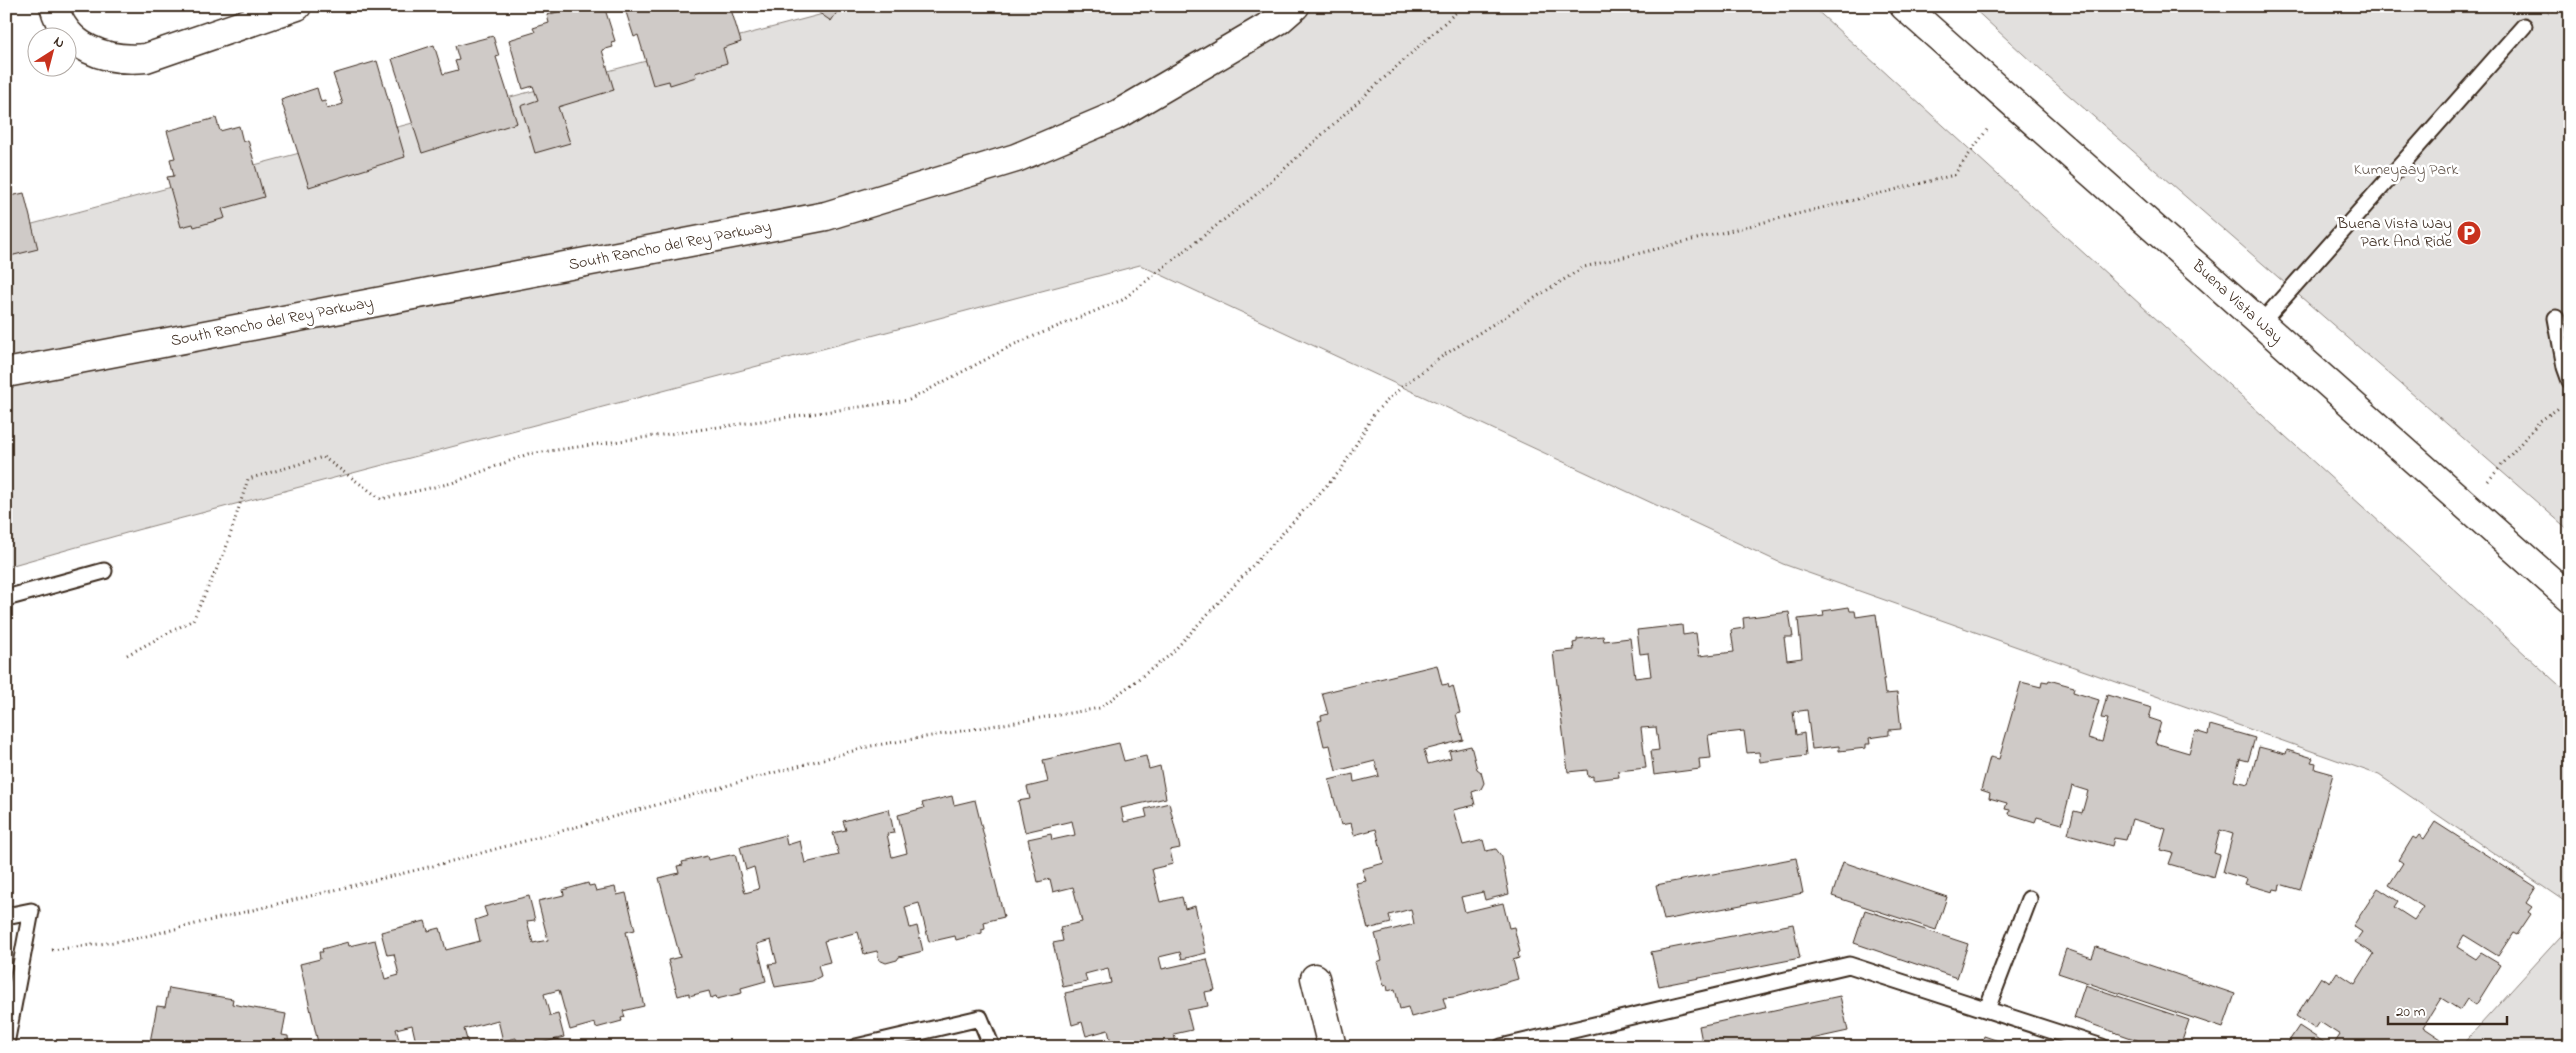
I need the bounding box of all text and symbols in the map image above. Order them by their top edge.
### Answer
north arrow [28,28,78,78]
text: N [49,31,69,54]
park label: Kumeyaay Park [2354,158,2459,182]
place label: Buena Vista Way Park And Ride [2336,212,2453,254]
street label: South Rancho del Rey Parkway [567,215,773,277]
parking icon: Buena Vista Way Park And Ride [2456,220,2482,246]
street label: Buena Vista Way [2186,254,2288,349]
street label: South Rancho del Rey Parkway [169,291,375,353]
scale bar [2388,993,2507,1025]
text: 20 m [2396,1001,2426,1023]

